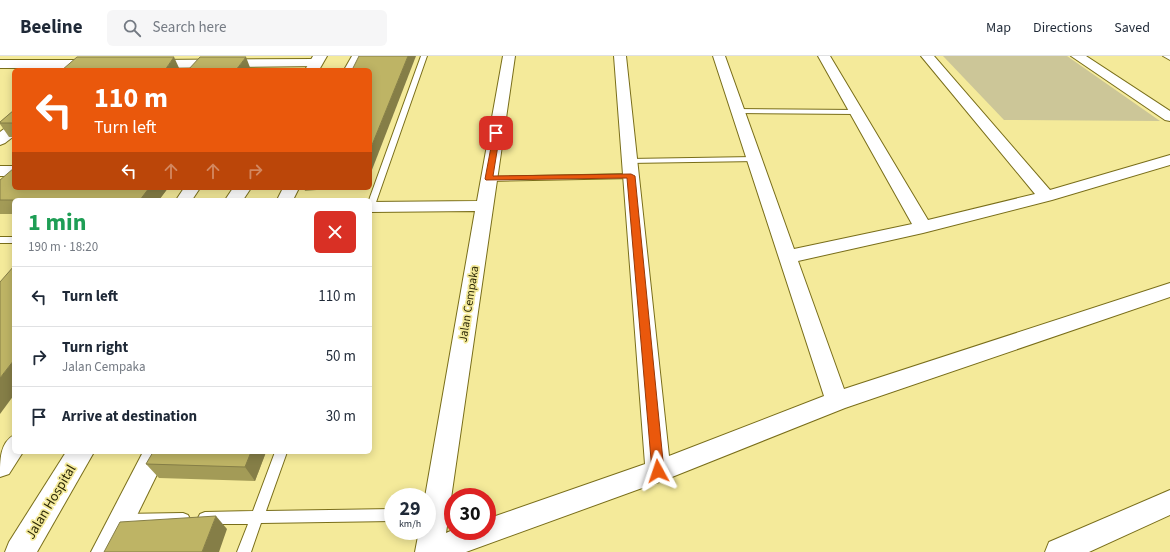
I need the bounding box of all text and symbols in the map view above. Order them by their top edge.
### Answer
search box [107,10,387,46]
text: Beeline [20,14,83,41]
icon: search [121,17,143,39]
text: Search here [153,17,227,38]
text: Map [986,18,1011,38]
text: Directions [1033,18,1092,38]
text: Saved [1114,18,1150,38]
text: 110 m [94,78,168,118]
icon: left [28,84,80,136]
text: Turn left [94,115,156,140]
pin [479,116,513,150]
icon: arrive [485,122,507,144]
icon: left [118,160,140,182]
icon: ahead [160,160,182,182]
icon: ahead [202,160,224,182]
icon: right [244,160,266,182]
text: 1 min [28,205,86,240]
button: close [314,211,356,253]
text: 190 m · 18:20 [28,238,98,256]
street label: Jalan Cempaka [455,265,483,343]
icon: left [28,286,50,308]
text: Turn left [62,286,118,307]
text: 110 m [318,286,356,307]
text: Turn right [62,337,128,358]
icon: right [28,346,50,368]
text: 50 m [326,346,356,367]
text: Jalan Cempaka [62,358,145,376]
icon: arrive [28,406,50,428]
text: Arrive at destination [62,406,197,427]
text: 30 m [326,406,356,427]
position arrow [637,450,679,492]
street label: Jalan Hospital [21,461,81,543]
speed limit sign: 30 [444,488,496,540]
text: 29 [399,495,421,523]
text: km/h [399,517,421,531]

